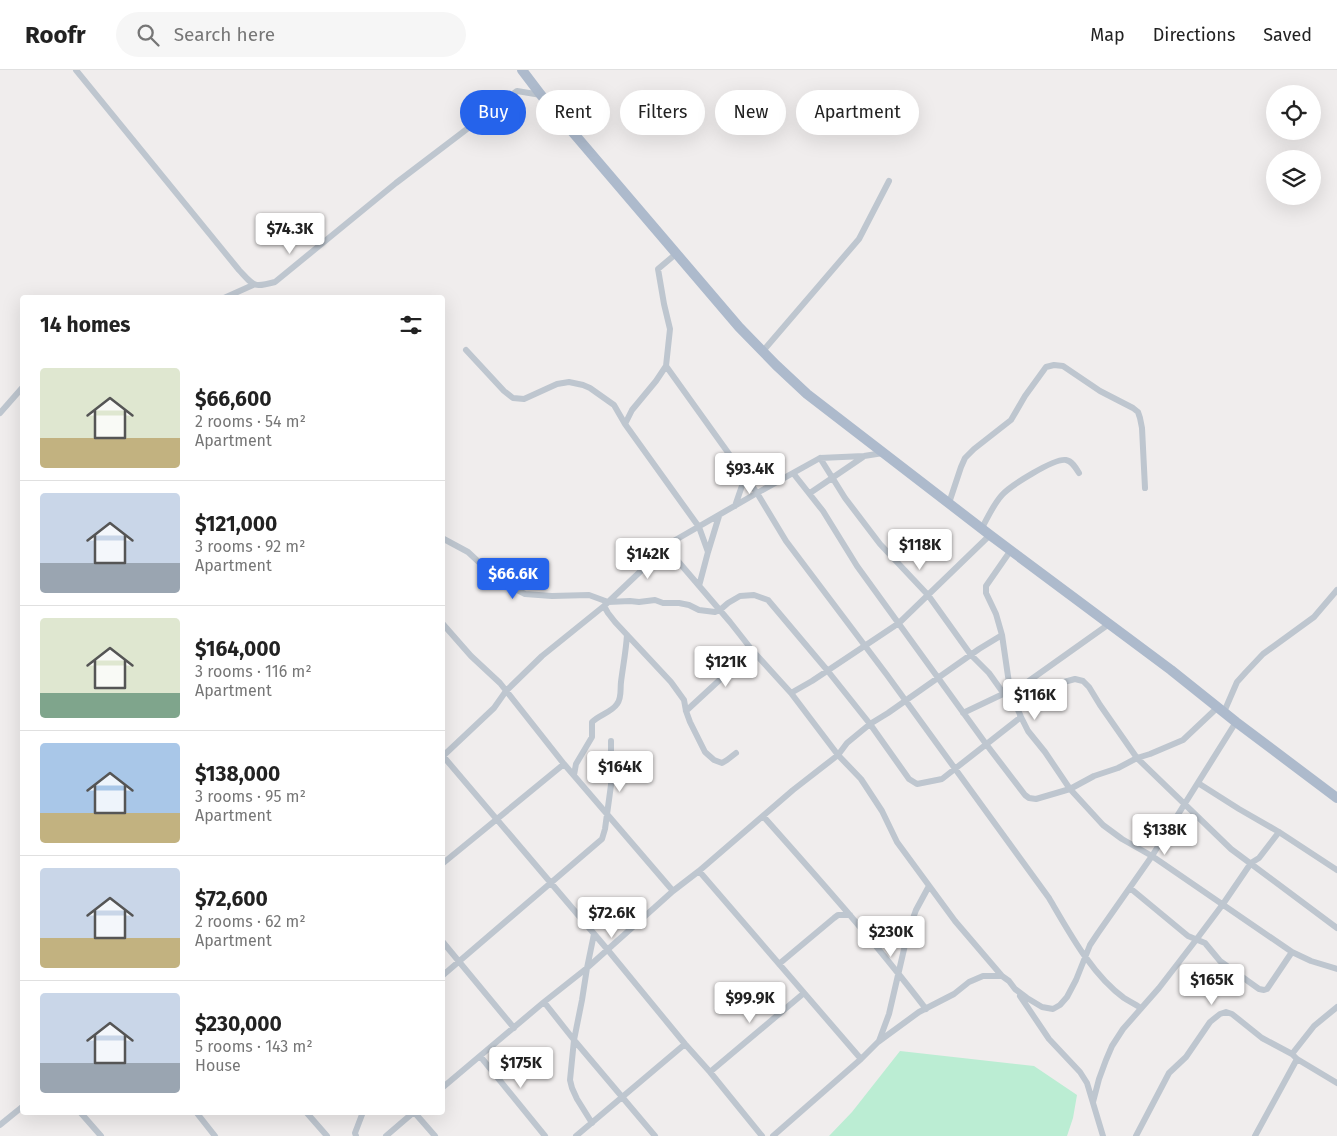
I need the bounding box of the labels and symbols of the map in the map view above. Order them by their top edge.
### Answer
pin: $74.3K [249,212,331,255]
pin: $93.4K [709,452,791,495]
pin: $118K [885,528,955,571]
pin: $142K [613,538,683,580]
pin: $66.6K [472,558,554,600]
pin: $121K [691,646,761,688]
pin: $116K [1000,678,1070,721]
pin: $164K [585,750,655,793]
pin: $138K [1130,814,1200,856]
pin: $72.6K [571,896,653,939]
pin: $230K [856,916,926,958]
pin: $165K [1177,964,1247,1006]
pin: $99.9K [709,982,791,1024]
pin: $175K [486,1046,556,1089]

